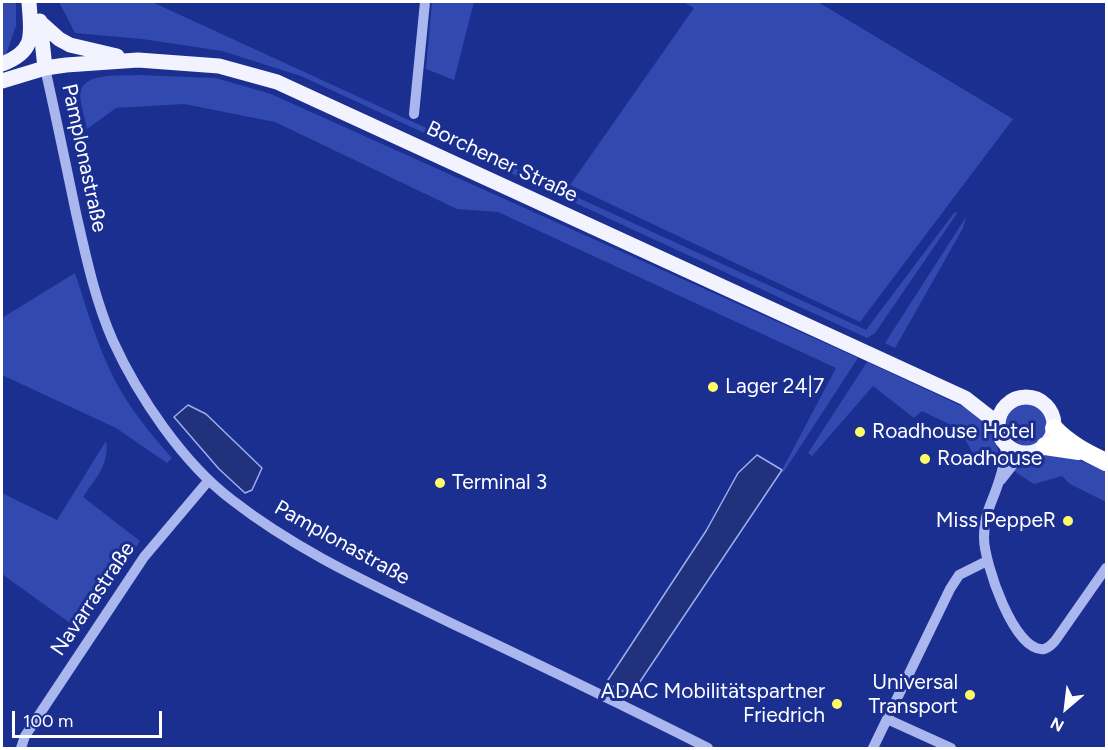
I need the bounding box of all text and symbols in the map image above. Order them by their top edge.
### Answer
street label: Pamplonastraße [56,82,112,234]
street label: Borchener Straße [422,116,582,208]
place label: Lager 24|7 [725,374,824,400]
marker: Lager 24|7 [706,380,720,394]
place label: Roadhouse Hotel [872,419,1034,445]
marker: Roadhouse Hotel [853,425,867,439]
place label: Roadhouse [937,446,1042,472]
marker: Roadhouse [918,452,932,466]
place label: Terminal 3 [452,470,547,496]
marker: Terminal 3 [433,476,447,490]
street label: Pamplonastraße [270,495,414,591]
place label: Miss PeppeR [936,508,1056,534]
marker: Miss PeppeR [1061,514,1075,528]
street label: Navarrastraße [46,537,140,661]
place label: Universal Transport [868,670,958,720]
north arrow [1036,678,1096,738]
place label: ADAC Mobilitätspartner Friedrich [601,679,825,729]
marker: Universal Transport [963,688,977,702]
marker: ADAC Mobilitätspartner Friedrich [830,697,844,711]
scale bar [15,699,165,737]
text: 100 m [23,710,73,732]
text: N [1047,713,1067,736]

